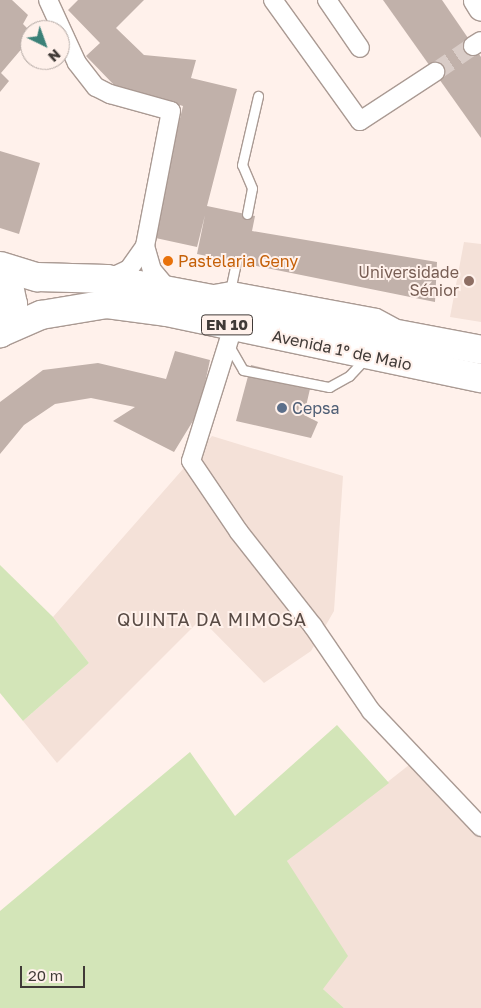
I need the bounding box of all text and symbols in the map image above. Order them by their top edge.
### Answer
north arrow [20,20,70,70]
text: N [45,46,64,66]
place label: Pastelaria Geny [178,251,298,271]
marker: Pastelaria Geny [162,255,174,267]
place label: Universidade Sénior [358,262,459,300]
marker: Universidade Sénior [463,275,475,287]
road number: EN 10 [201,312,253,338]
street label: Avenida 1º de Maio [270,326,414,374]
place label: Cepsa [292,398,340,418]
marker: Cepsa [276,402,288,414]
district label: QUINTA DA MIMOSA [115,608,309,630]
scale bar [22,956,88,988]
text: 20 m [28,966,63,984]

